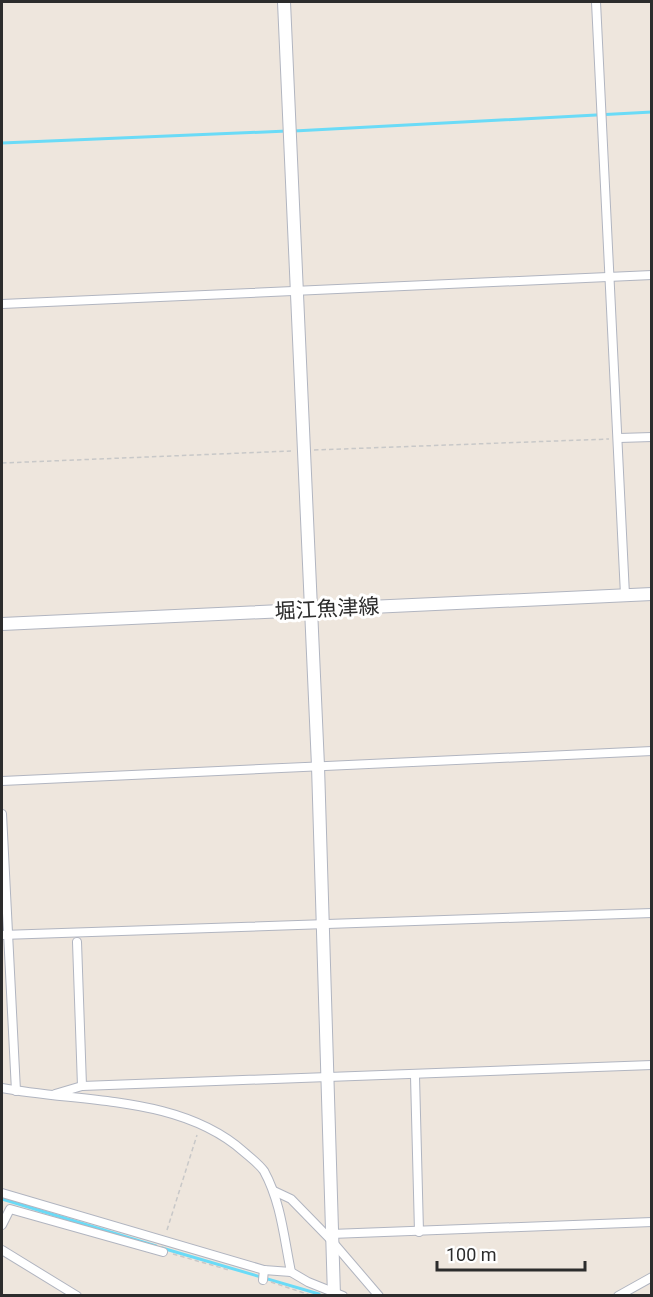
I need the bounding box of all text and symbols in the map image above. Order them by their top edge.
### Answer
street label: 堀江魚津線 [274,594,380,624]
scale bar [437,1234,586,1272]
text: 100 m [446,1244,497,1265]

